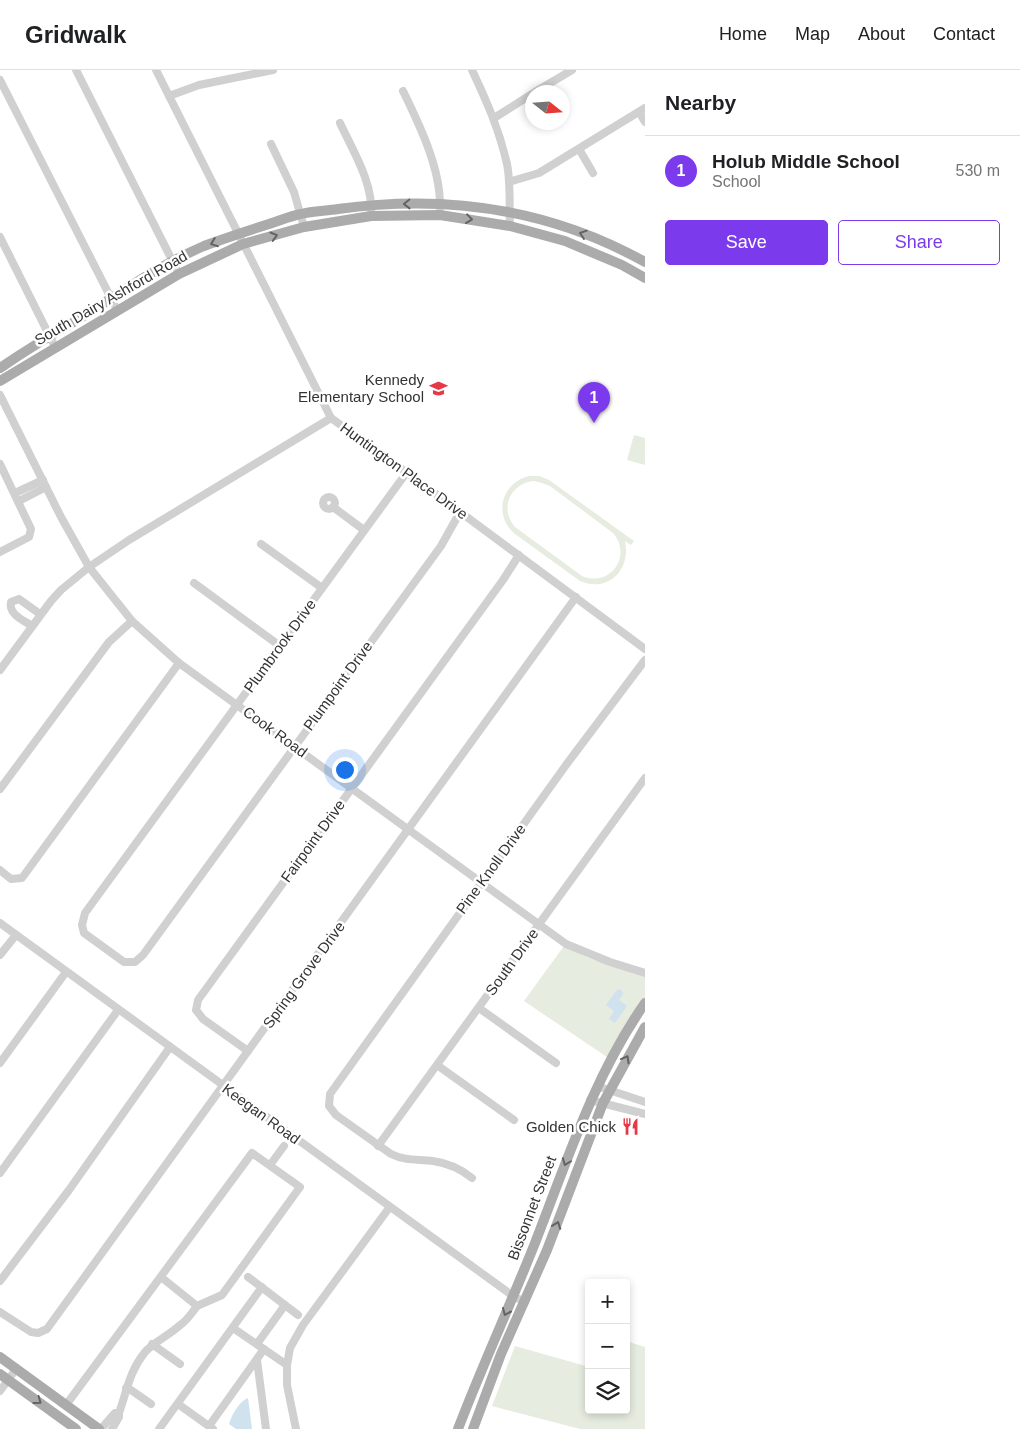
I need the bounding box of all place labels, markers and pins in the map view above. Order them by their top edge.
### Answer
place label: Kennedy Elementary School [298,371,424,405]
school or university icon: Kennedy Elementary School [428,379,448,399]
pin: 1 [578,382,610,423]
restaurant icon: Golden Chick [620,1117,640,1137]
place label: Golden Chick [526,1118,616,1135]

